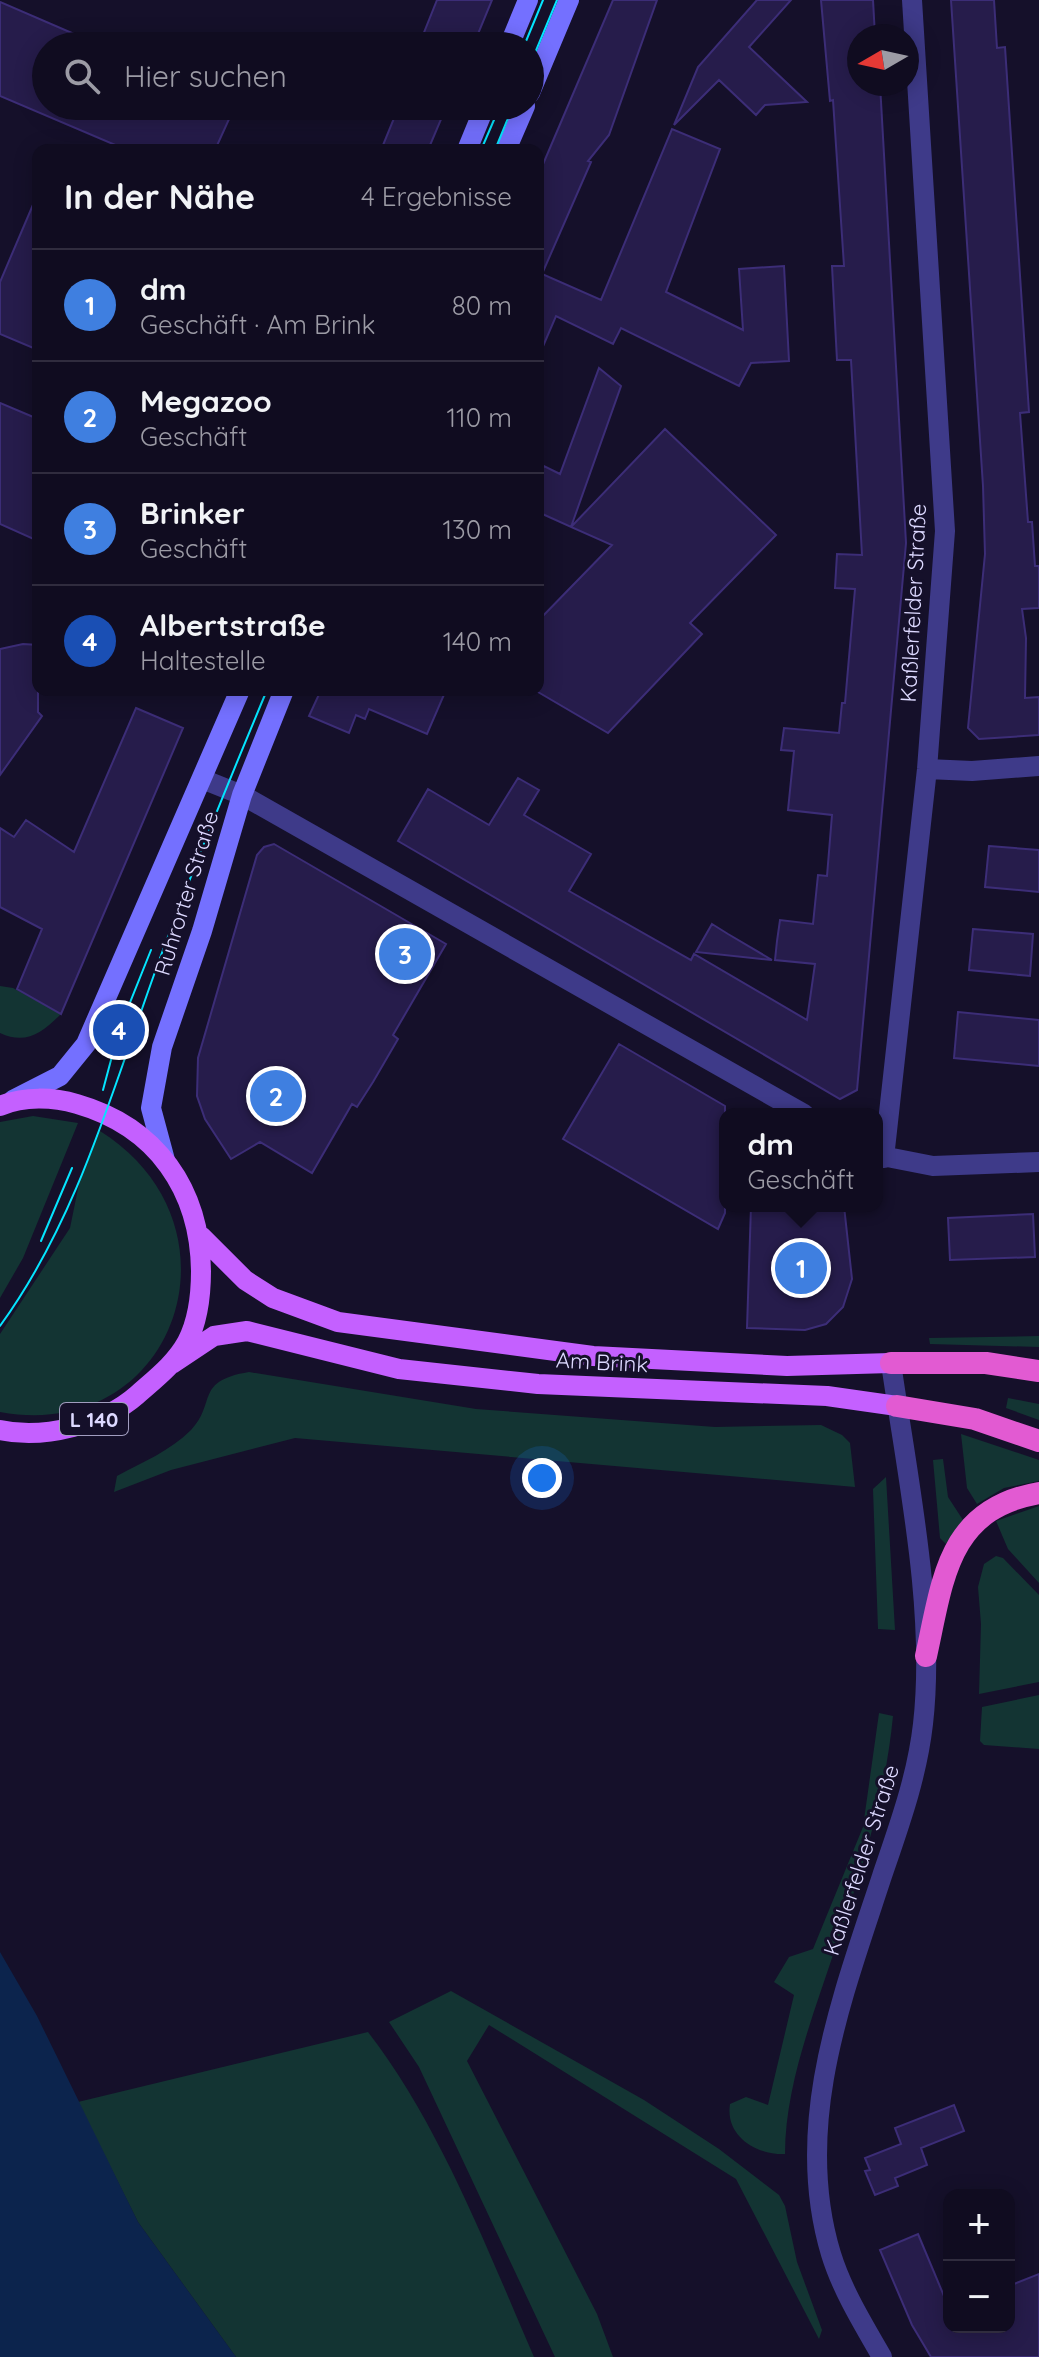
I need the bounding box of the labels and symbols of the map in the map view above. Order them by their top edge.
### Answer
north arrow [847,24,919,96]
street label: Kaßlerfelder Straße [894,503,932,703]
street label: Ruhrorter Straße [148,807,224,979]
pin: 3 [379,924,431,984]
pin: 4 [93,1000,145,1060]
pin: 2 [250,1066,302,1126]
pin: 1 [775,1238,827,1298]
street label: Am Brink [555,1346,649,1378]
road number: L 140 [60,1403,128,1435]
your location [522,1458,562,1498]
street label: Kaßlerfelder Straße [817,1761,905,1959]

